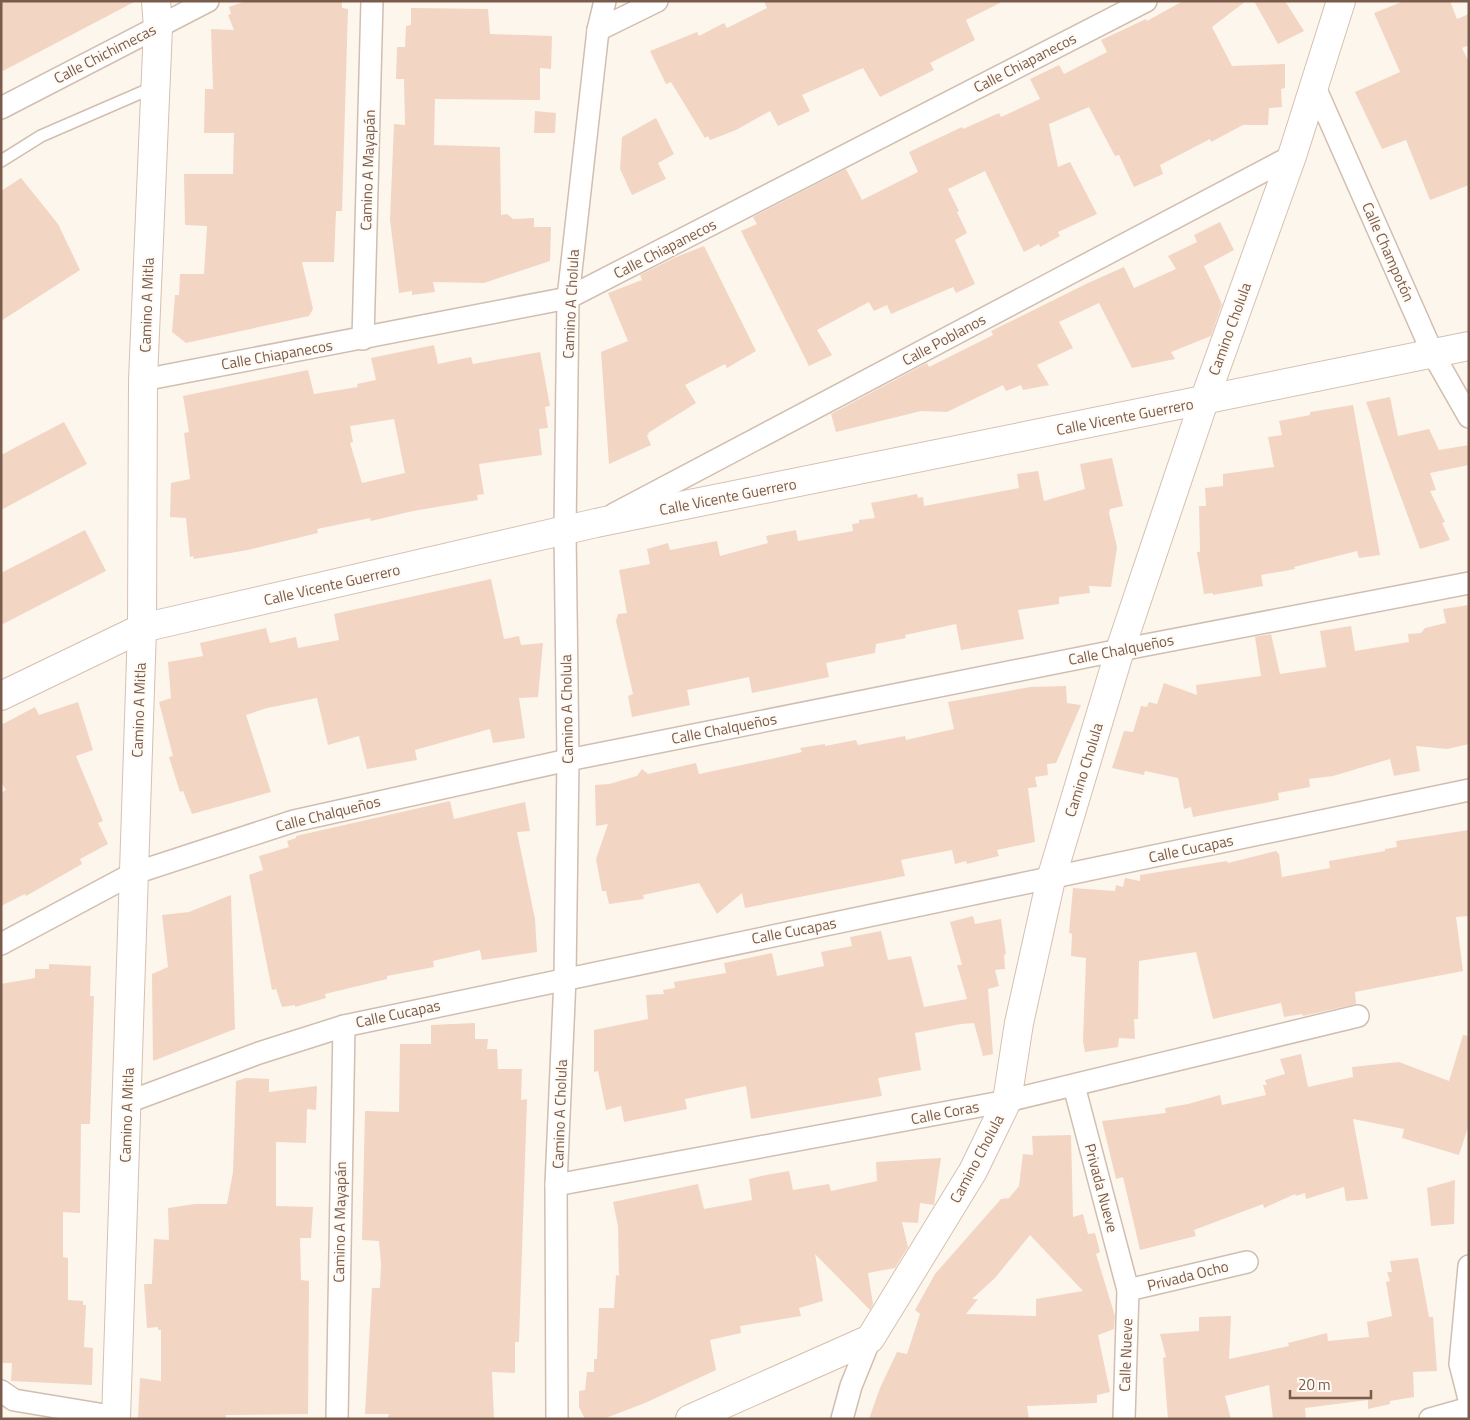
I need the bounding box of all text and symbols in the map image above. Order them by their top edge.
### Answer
street label: Calle Chichimecas [50,18,160,89]
street label: Calle Chiapanecos [969,27,1080,98]
street label: Camino A Mayapán [354,109,381,231]
street label: Calle Champotón [1356,198,1421,305]
street label: Calle Chiapanecos [609,213,720,284]
street label: Camino A Cholula [556,248,585,359]
street label: Camino A Mitla [133,257,160,353]
street label: Camino Cholula [1202,279,1257,378]
street label: Calle Poblanos [898,308,990,371]
street label: Calle Chiapanecos [219,333,335,376]
street label: Calle Vicente Guerrero [1054,392,1196,441]
street label: Calle Vicente Guerrero [657,472,799,521]
street label: Calle Vicente Guerrero [261,558,402,611]
street label: Calle Chalqueños [1066,628,1176,671]
street label: Camino A Cholula [554,654,579,764]
street label: Camino A Mitla [125,662,152,758]
street label: Calle Chalqueños [669,707,779,750]
street label: Camino Cholula [1058,719,1109,820]
street label: Calle Chalqueños [273,789,383,838]
street label: Calle Cucapas [1146,828,1235,869]
street label: Calle Cucapas [750,911,838,950]
street label: Calle Cucapas [353,993,442,1034]
street label: Camino A Cholula [546,1058,573,1169]
street label: Camino A Mitla [113,1067,140,1163]
street label: Calle Coras [909,1095,981,1130]
street label: Camino Cholula [944,1110,1010,1207]
street label: Privada Nueve [1079,1141,1124,1235]
street label: Camino A Mayapán [327,1161,352,1283]
street label: Privada Ocho [1145,1254,1231,1297]
street label: Calle Nueve [1113,1318,1138,1392]
scale bar [1290,1368,1371,1400]
text: 20 m [1298,1373,1331,1396]

